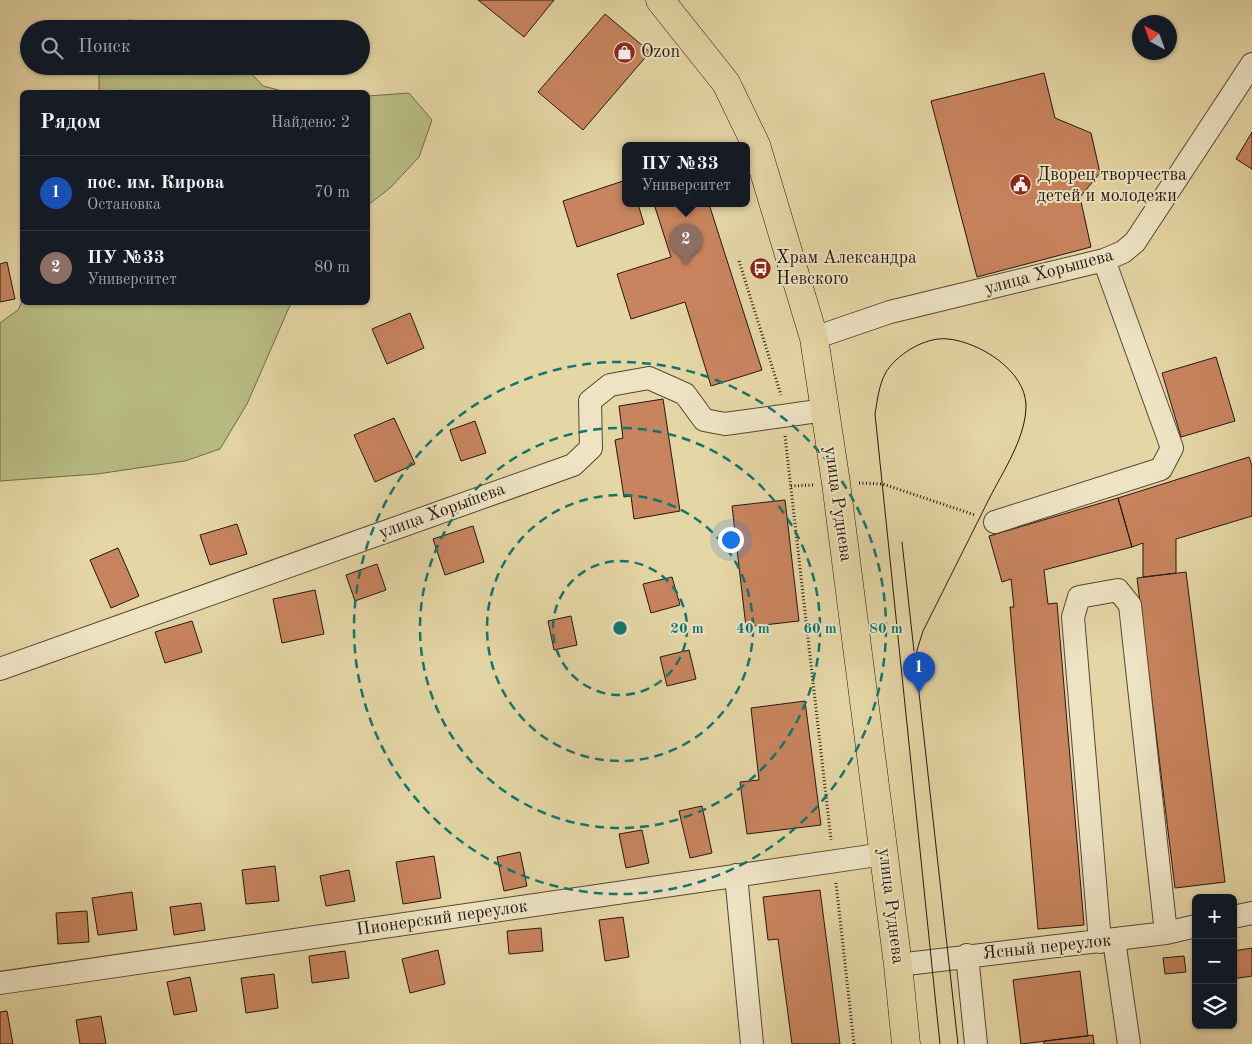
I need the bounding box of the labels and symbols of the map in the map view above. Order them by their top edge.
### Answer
north arrow [1132,15,1177,60]
shop icon: Ozon [613,40,637,64]
place label: Ozon [641,43,680,61]
place label: Дворец творчества детей и молодежи [1037,166,1187,205]
public building icon: Дворец творчества детей и молодежи [1009,173,1033,197]
pin: 2 [670,224,702,265]
street label: улица Хорышева [983,246,1116,298]
place label: Храм Александра Невского [776,249,917,288]
bus stop icon: Храм Александра Невского [748,256,772,280]
street label: улица Руднева [821,445,855,563]
street label: улица Хорышева [377,480,508,542]
your location [718,527,744,553]
centre of rings [611,619,629,637]
text: 20 m [670,622,704,637]
text: 40 m [736,622,770,637]
text: 60 m [803,622,837,637]
text: 80 m [869,622,903,637]
pin: 1 [903,652,935,693]
street label: улица Руднева [875,847,907,965]
street label: Пионерский переулок [355,897,529,939]
street label: Ясный переулок [982,931,1112,963]

